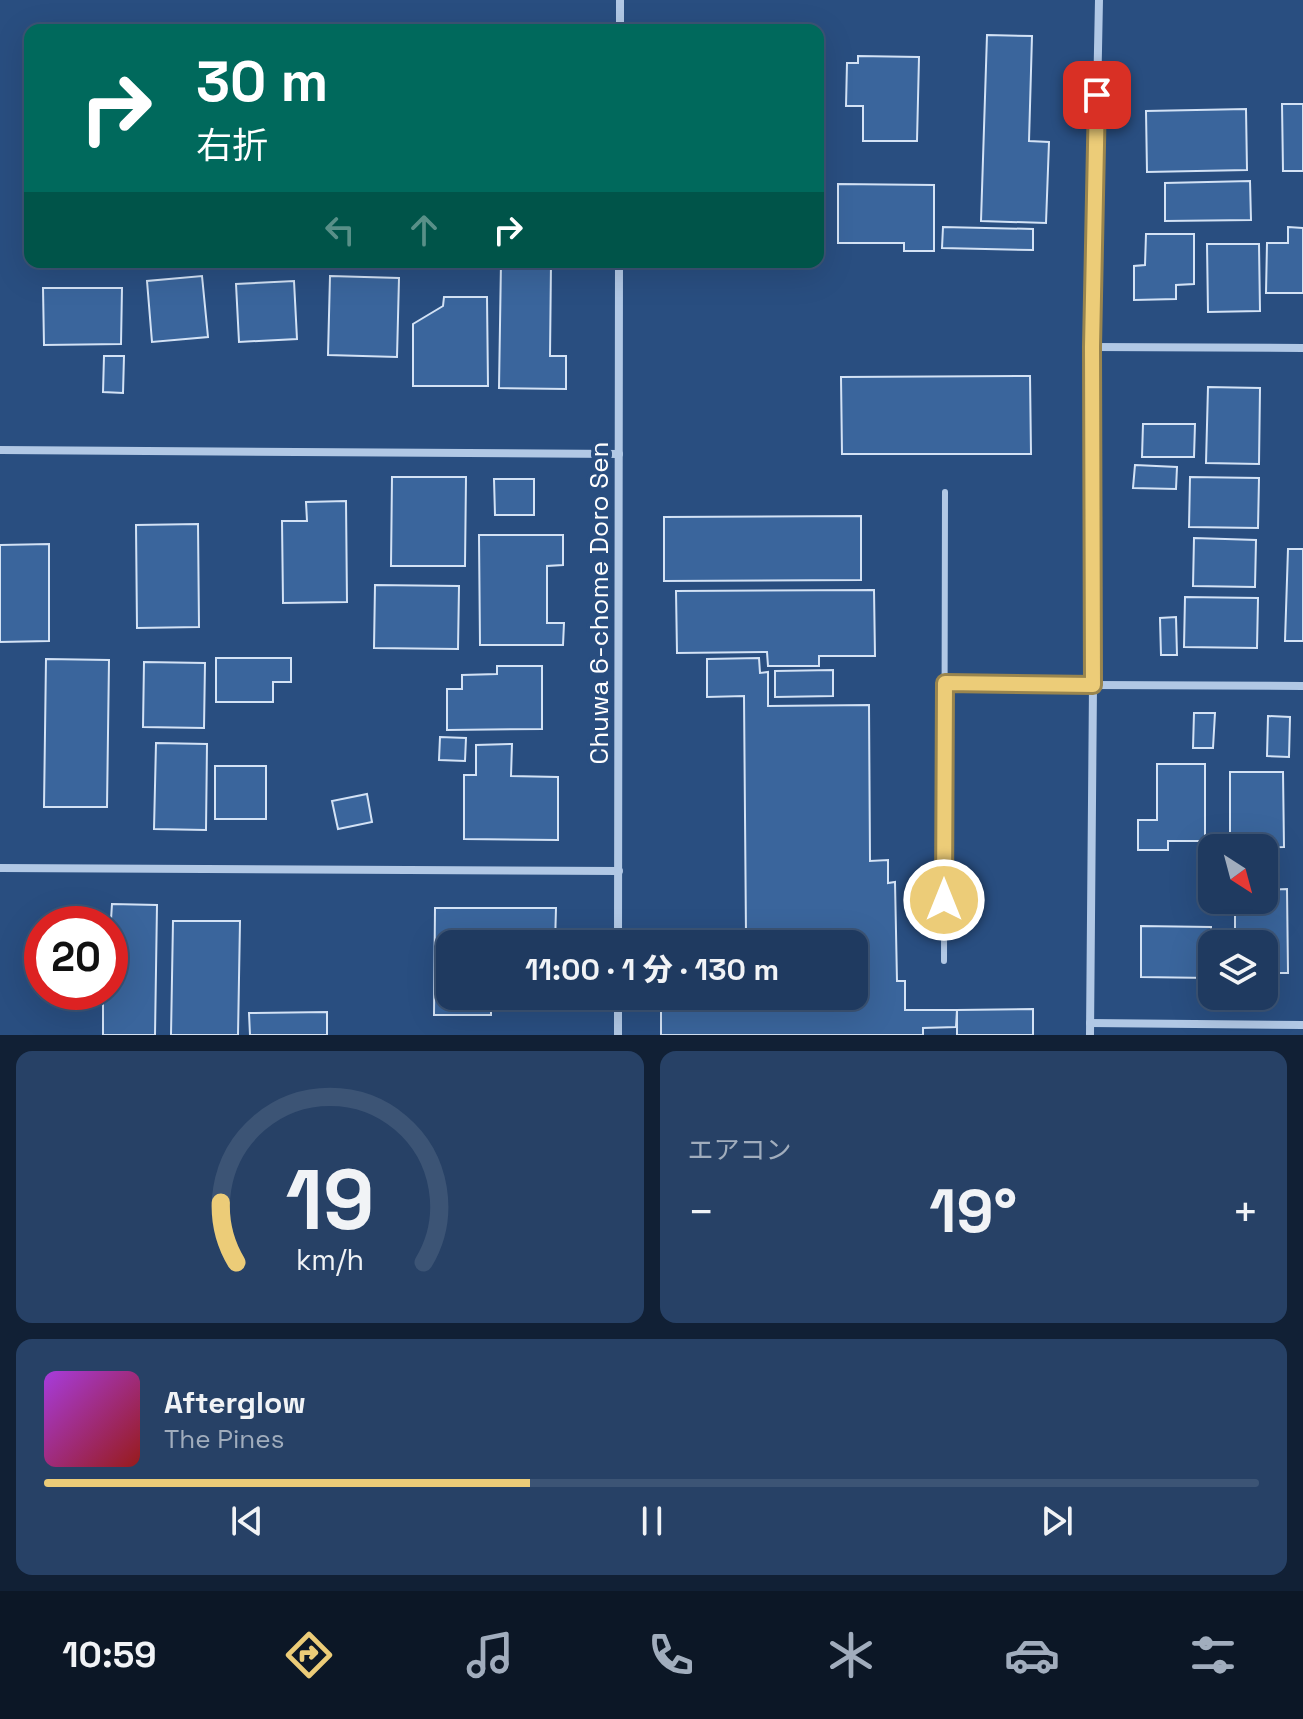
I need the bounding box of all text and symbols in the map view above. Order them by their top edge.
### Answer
text: 30 m [196,46,328,117]
icon: right [64,56,168,160]
pin [1063,61,1131,129]
icon: arrive [1075,73,1119,117]
text: 右折 [196,123,268,169]
icon: left [318,208,362,252]
icon: ahead [402,208,446,252]
icon: right [486,208,530,252]
street label: Chuwa 6-chome Doro Sen [582,442,616,764]
north arrow [1198,834,1278,914]
map controls [1198,834,1278,1010]
position arrow [902,858,986,942]
speed limit sign: 20 [24,906,128,1010]
button: layers [1198,930,1278,1010]
text: 11:00 · 1 分 · 130 m [525,950,779,989]
text: エアコン [688,1133,792,1167]
text: 19 [285,1147,374,1253]
text: 19° [929,1173,1017,1250]
text: − [688,1184,715,1240]
text: + [1232,1184,1259,1240]
text: km/h [296,1242,364,1278]
text: Afterglow [164,1383,306,1422]
text: The Pines [164,1422,284,1456]
icon: previous [225,1499,269,1543]
icon: pause [630,1499,674,1543]
icon: next [1035,1499,1079,1543]
icon: directions [281,1627,337,1683]
icon: music [462,1627,518,1683]
icon: phone [643,1627,699,1683]
icon: climate [823,1627,879,1683]
icon: car [1004,1627,1060,1683]
icon: filters [1185,1627,1241,1683]
text: 10:59 [62,1632,157,1678]

